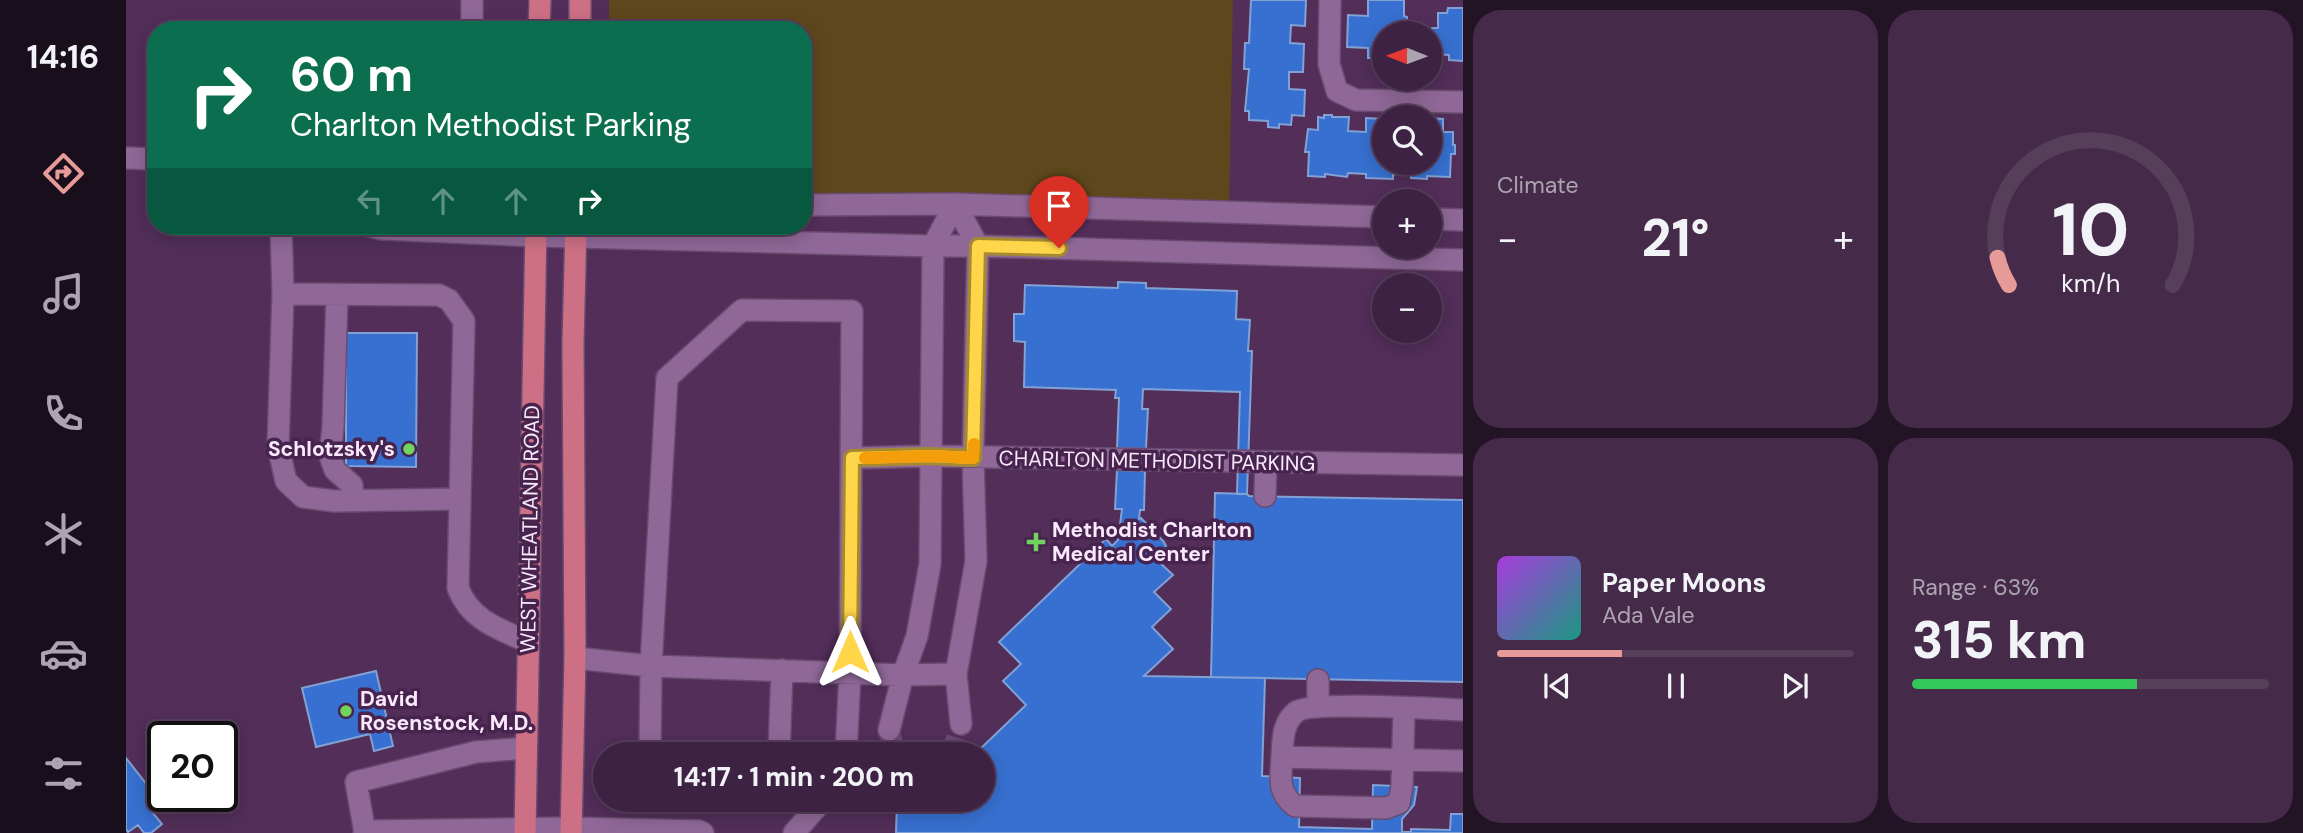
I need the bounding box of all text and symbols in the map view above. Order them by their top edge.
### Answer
north arrow [1372,21,1442,91]
map controls [1372,21,1442,343]
text: 14:16 [27,36,99,78]
text: 60 m [290,42,413,106]
icon: right [175,49,266,140]
text: Charlton Methodist Parking [290,104,691,146]
button: search [1372,105,1442,175]
icon: directions [39,149,88,198]
text: Climate [1497,170,1579,200]
pin [1029,176,1089,248]
icon: left [351,182,389,220]
icon: ahead [424,182,462,220]
icon: ahead [497,182,535,220]
icon: right [570,182,608,220]
text: 10 [2052,183,2129,278]
icon: arrive [1040,187,1078,225]
button: + [1372,189,1442,259]
text: 21° [1641,204,1710,272]
text: − [1497,214,1518,264]
text: + [1833,214,1854,264]
text: km/h [2061,267,2120,300]
icon: music [39,269,88,318]
button: − [1372,273,1442,343]
icon: phone [39,389,88,438]
street label: WEST WHEATLAND ROAD [514,405,546,653]
place label: Schlotzsky's [268,435,395,463]
marker: Schlotzsky's [401,441,417,457]
street label: CHARLTON METHODIST PARKING [998,444,1316,478]
icon: climate [39,509,88,558]
place label: Methodist Charlton Medical Center [1052,516,1252,568]
marker: Methodist Charlton Medical Center [1026,532,1046,552]
text: Paper Moons [1602,566,1766,600]
text: Range · 63% [1912,572,2039,602]
text: Ada Vale [1602,600,1695,630]
text: 315 km [1912,606,2086,674]
position arrow [813,615,887,689]
icon: car [39,629,88,678]
icon: previous [1538,667,1576,705]
icon: pause [1657,667,1695,705]
icon: next [1776,667,1814,705]
place label: David Rosenstock, M.D. [360,685,533,737]
marker: David Rosenstock, M.D. [338,703,354,719]
speed limit sign: 20 [147,721,238,812]
icon: filters [39,749,88,798]
text: 14:17 · 1 min · 200 m [674,760,914,794]

